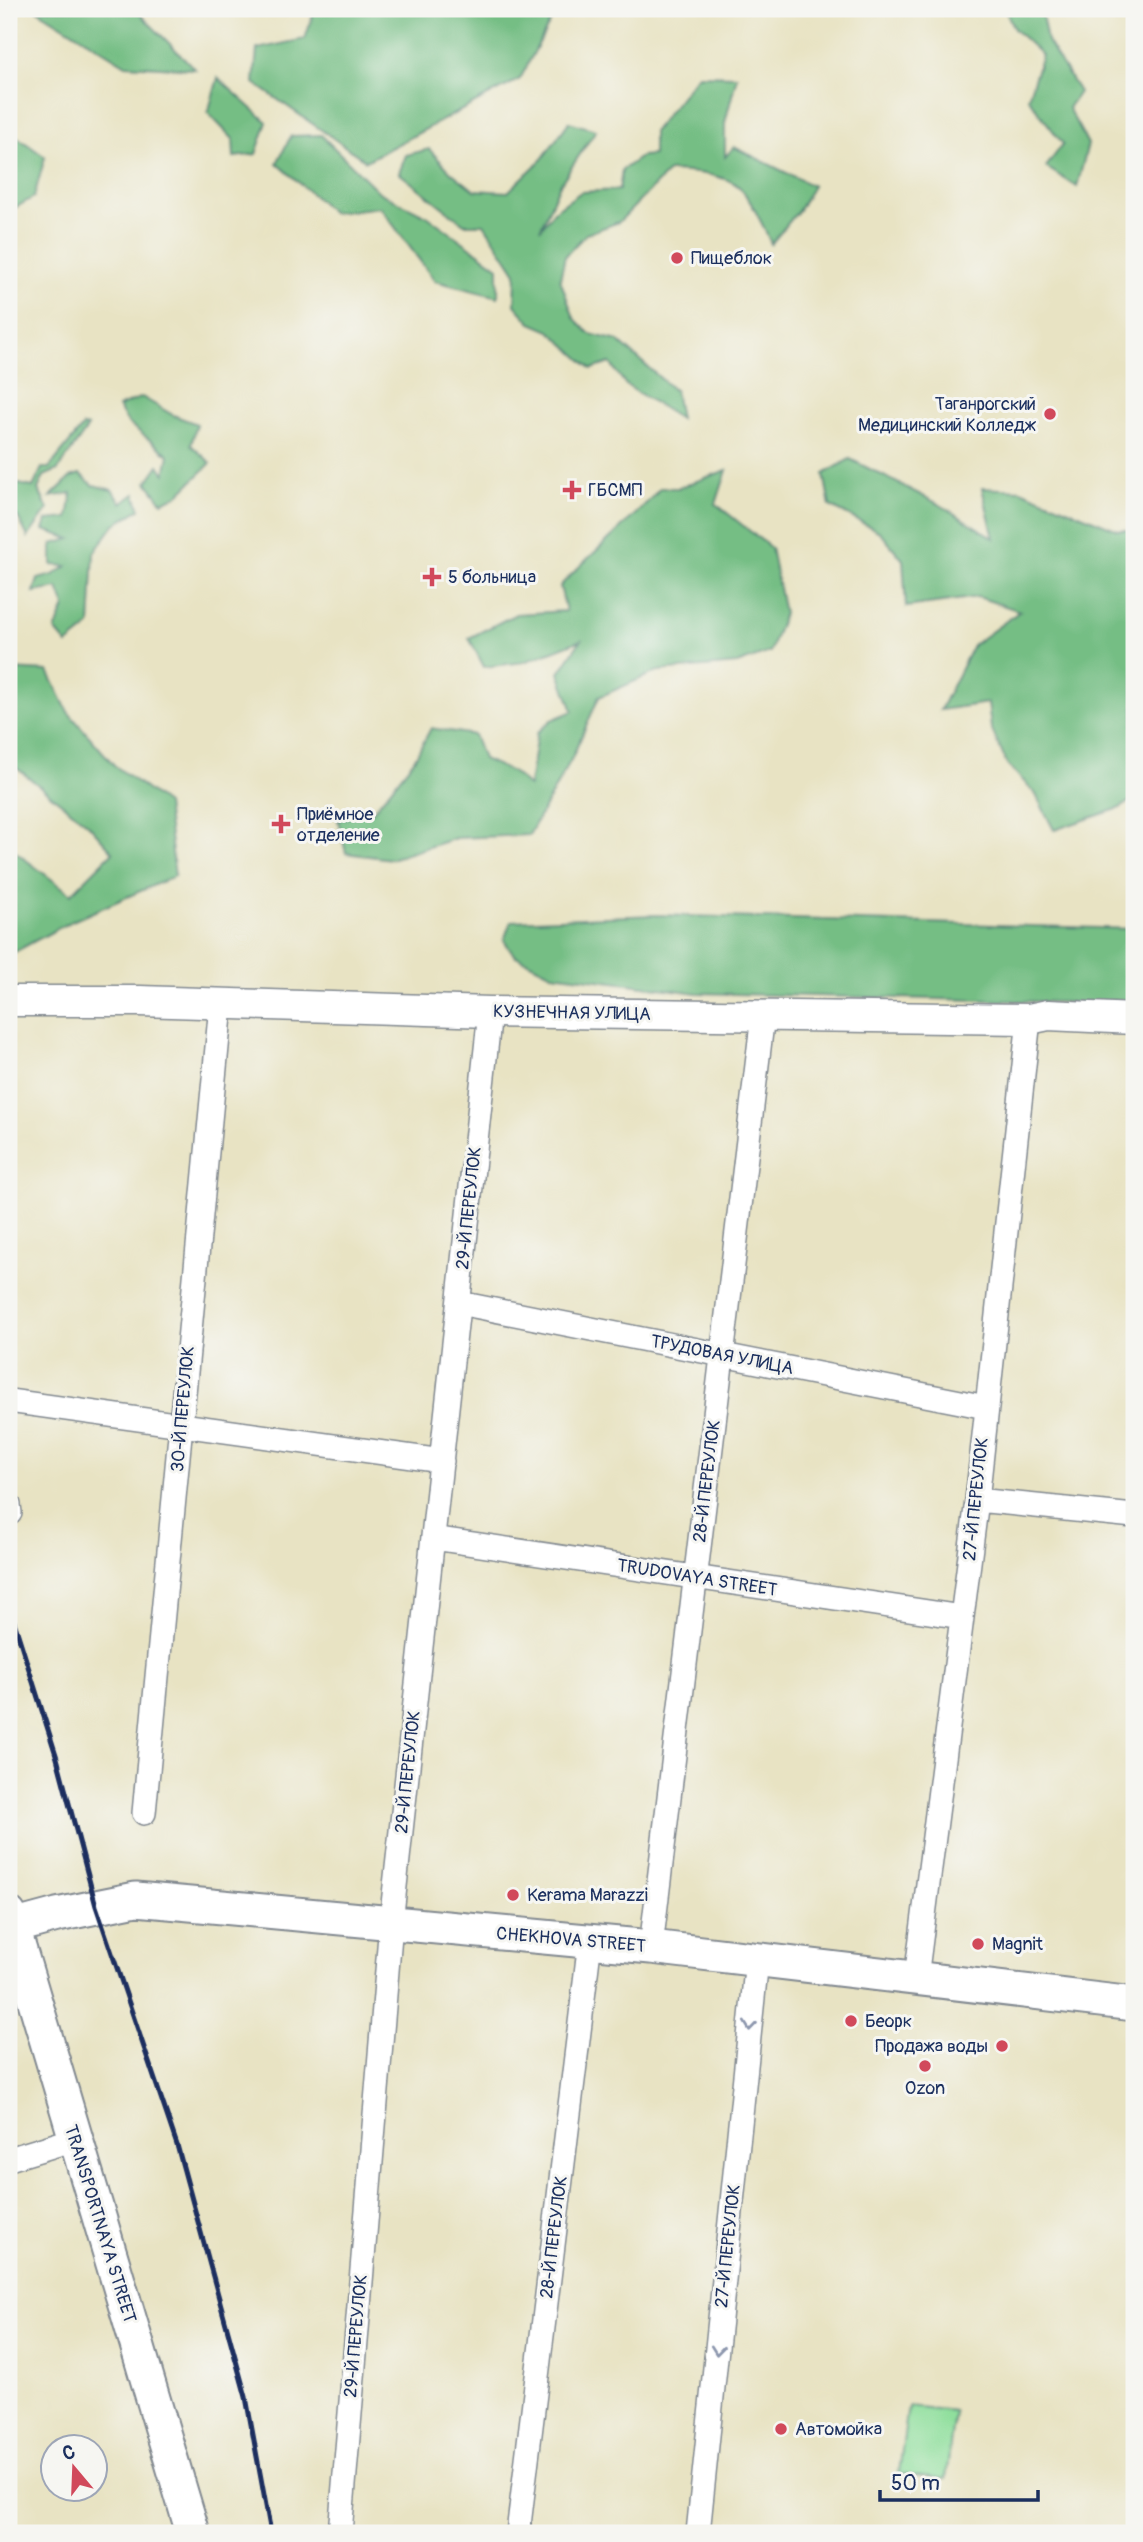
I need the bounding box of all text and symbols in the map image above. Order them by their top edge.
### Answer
place label: Пищеблок [691,247,772,270]
marker: Пищеблок [669,250,685,266]
place label: Таганрогский Медицинский Колледж [858,393,1036,437]
marker: Таганрогский Медицинский Колледж [1042,406,1058,422]
place label: ГБСМП [588,479,642,502]
marker: ГБСМП [562,480,582,500]
place label: 5 больница [448,566,536,589]
marker: 5 больница [422,567,442,587]
place label: Приёмное отделение [297,803,380,847]
marker: Приёмное отделение [271,814,291,834]
street label: КУЗНЕЧНАЯ УЛИЦА [493,1000,651,1026]
street label: 29-Й ПЕРЕУЛОК [451,1145,487,1271]
street label: ТРУДОВАЯ УЛИЦА [649,1330,796,1380]
street label: 30-Й ПЕРЕУЛОК [166,1345,200,1473]
street label: 28-Й ПЕРЕУЛОК [688,1418,726,1544]
street label: 27-Й ПЕРЕУЛОК [958,1436,994,1562]
street label: TRUDOVAYA STREET [615,1554,779,1602]
street label: 29-Й ПЕРЕУЛОК [390,1709,426,1835]
place label: Kerama Marazzi [527,1884,648,1907]
marker: Kerama Marazzi [505,1887,521,1903]
street label: CHEKHOVA STREET [495,1922,647,1958]
place label: Magnit [992,1933,1044,1956]
marker: Magnit [970,1936,986,1952]
place label: Беорк [865,2010,912,2033]
marker: Беорк [843,2013,859,2029]
one-way arrow [743,2021,758,2032]
place label: Продажа воды [875,2035,988,2058]
marker: Продажа воды [994,2038,1010,2054]
marker: Ozon [917,2058,933,2074]
place label: Ozon [905,2077,945,2100]
street label: TRANSPORTNAYA STREET [59,2122,141,2326]
street label: 28-Й ПЕРЕУЛОК [535,2174,573,2300]
street label: 27-Й ПЕРЕУЛОК [710,2183,746,2309]
street label: 29-Й ПЕРЕУЛОК [339,2273,373,2399]
one-way arrow [710,2345,725,2356]
place label: Автомойка [795,2418,882,2441]
marker: Автомойка [773,2421,789,2437]
north arrow [38,2434,108,2504]
text: С [59,2440,78,2466]
scale bar [880,2458,1038,2502]
text: 50 m [891,2470,940,2497]

